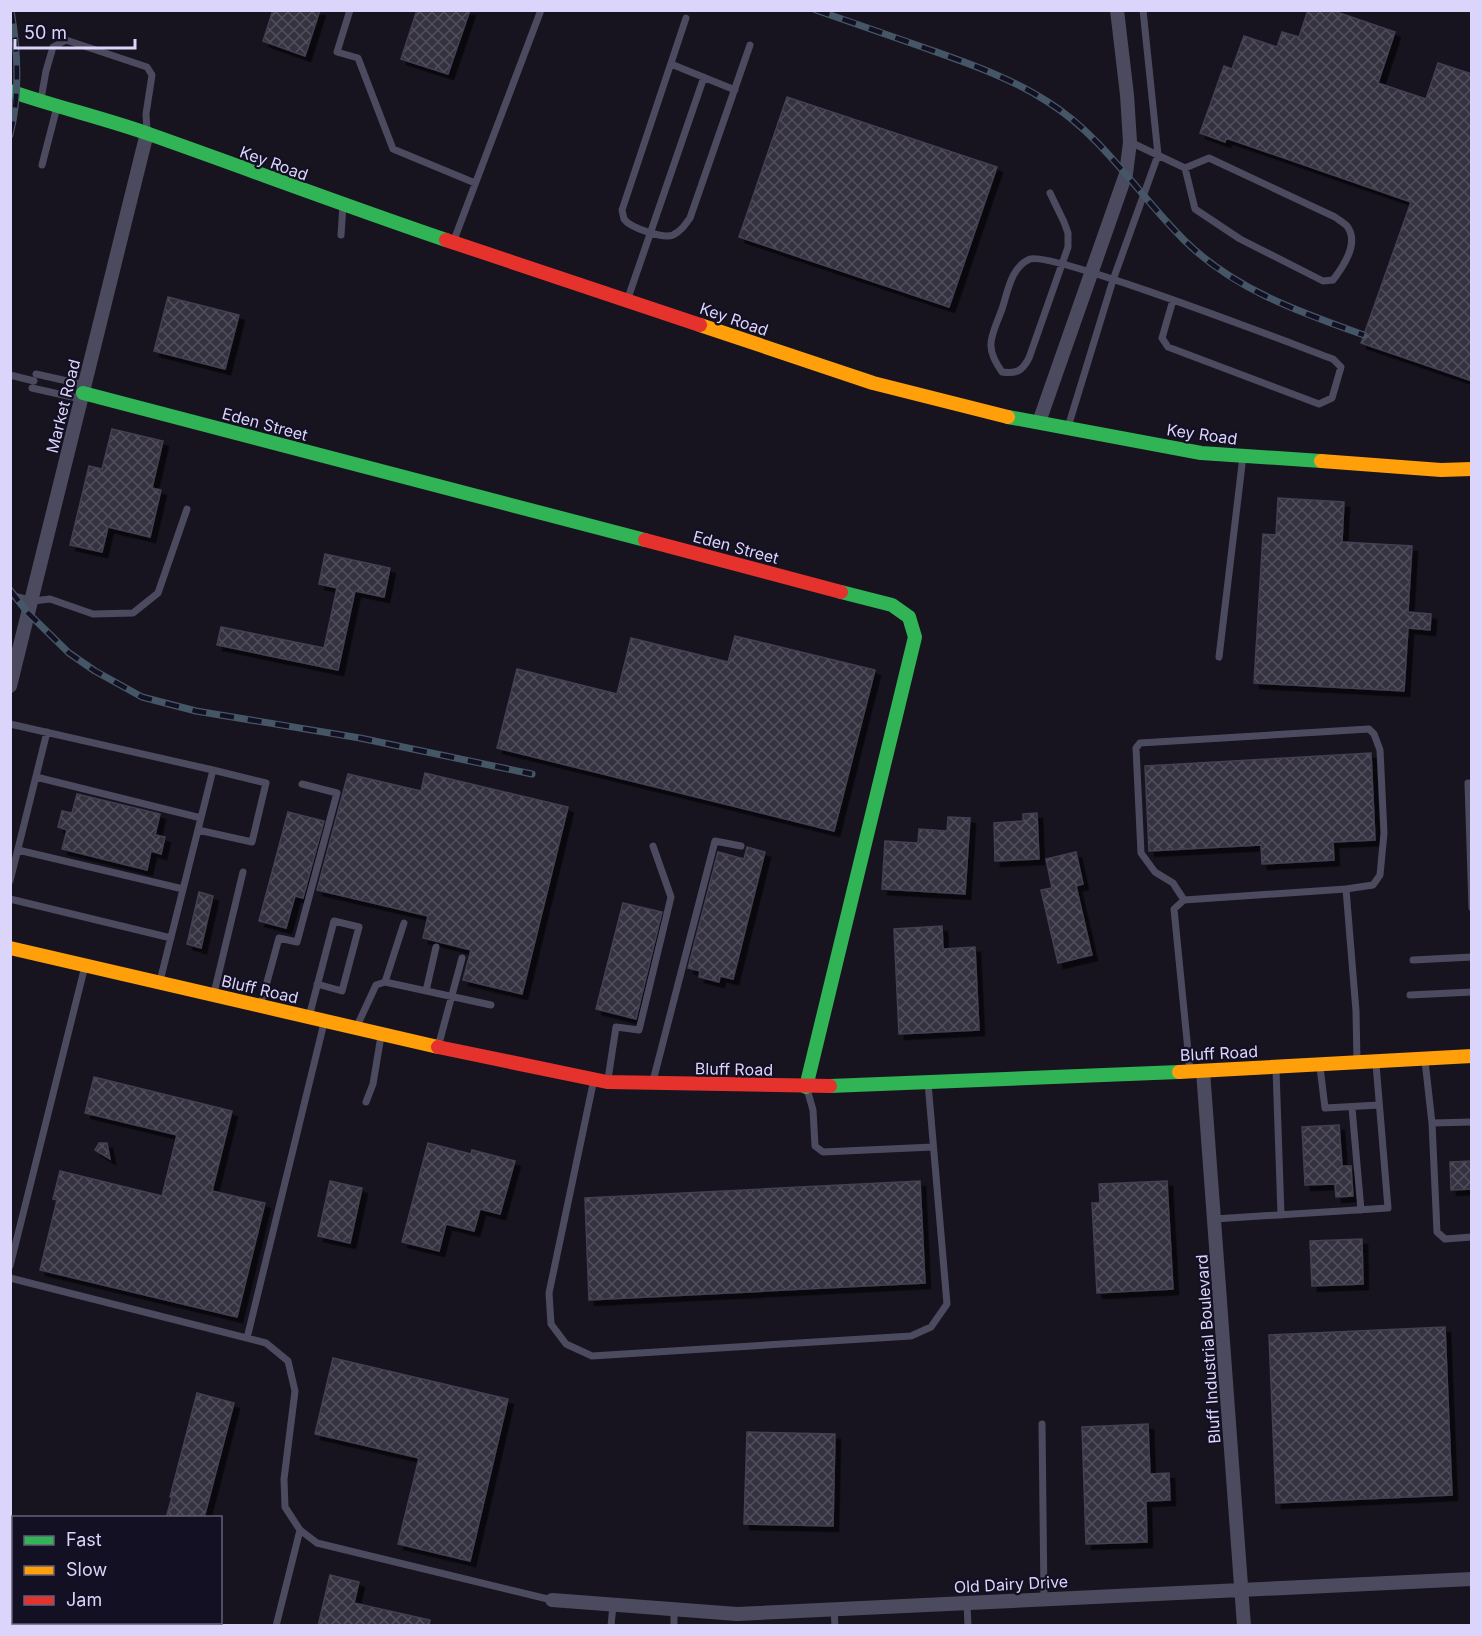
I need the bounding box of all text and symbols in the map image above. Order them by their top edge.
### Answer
scale bar [15,12,135,50]
text: 50 m [24,22,67,43]
street label: Key Road [237,141,311,185]
street label: Key Road [697,298,771,340]
street label: Market Road [42,357,84,455]
street label: Eden Street [220,403,310,445]
street label: Key Road [1165,419,1239,449]
street label: Eden Street [691,526,781,568]
street label: Bluff Road [220,970,300,1008]
street label: Bluff Road [1179,1041,1259,1065]
street label: Bluff Road [695,1058,773,1080]
street label: Bluff Industrial Boulevard [1191,1254,1225,1444]
legend [12,1516,222,1624]
text: Fast [66,1529,102,1550]
text: Slow [66,1559,107,1580]
street label: Old Dairy Drive [953,1571,1069,1597]
text: Jam [66,1589,102,1610]

